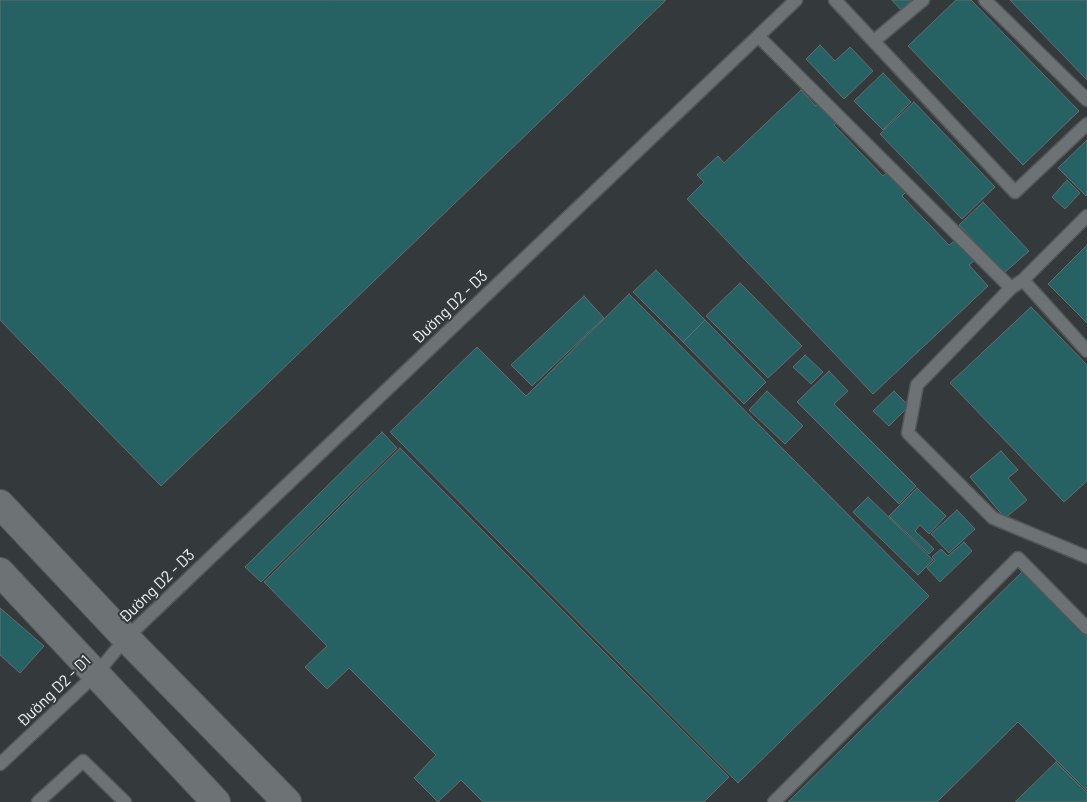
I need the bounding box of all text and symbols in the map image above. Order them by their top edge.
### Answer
street label: Đường D2 - D3 [408,266,492,348]
street label: Đường D2 - D3 [115,545,199,627]
street label: Đường D2 - D1 [13,651,95,731]

